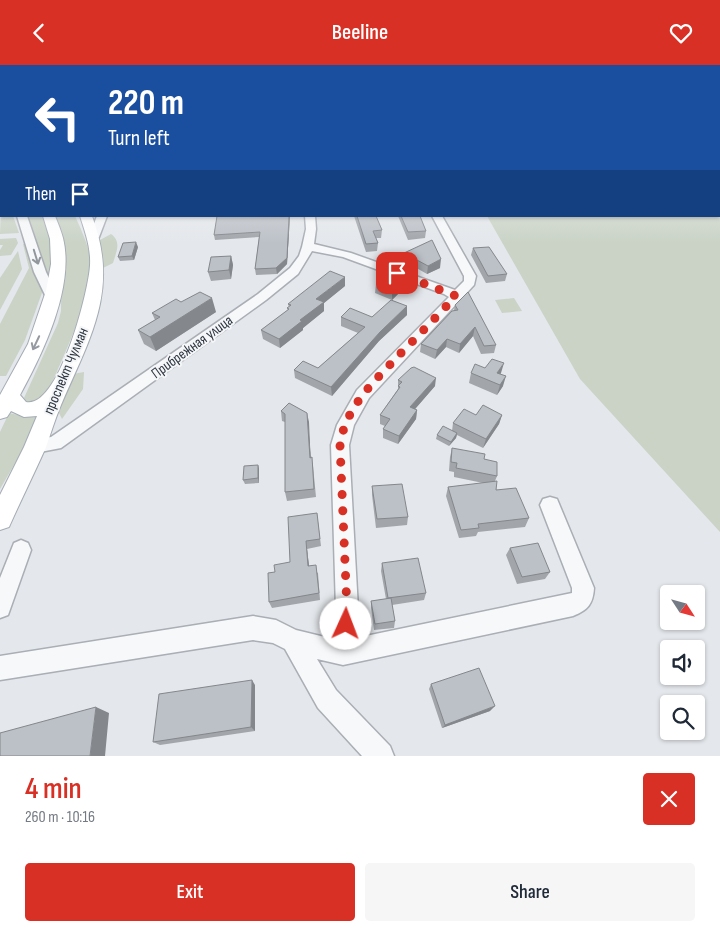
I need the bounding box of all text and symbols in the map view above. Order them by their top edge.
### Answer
icon: back [25,19,53,47]
text: Beeline [332,19,388,46]
icon: heart [667,19,695,47]
text: 220 m [108,82,184,125]
icon: left [25,85,90,150]
text: Turn left [108,125,170,152]
icon: arrive [66,180,94,208]
text: Then [25,183,56,206]
one-way arrow [31,248,41,264]
pin [376,252,418,294]
icon: arrive [383,259,411,287]
street label: Прибрежная улица [147,311,237,383]
street label: проспект Чулман [39,325,93,417]
one-way arrow [30,335,40,350]
north arrow [660,585,705,630]
map controls [660,585,705,740]
position arrow [319,597,371,649]
button: sound [660,640,705,685]
button: search [660,695,705,740]
text: 4 min [25,771,82,807]
button: close [643,773,695,825]
text: 260 m · 10:16 [25,808,95,827]
button: Exit [25,863,355,921]
button: Share [365,863,695,921]

